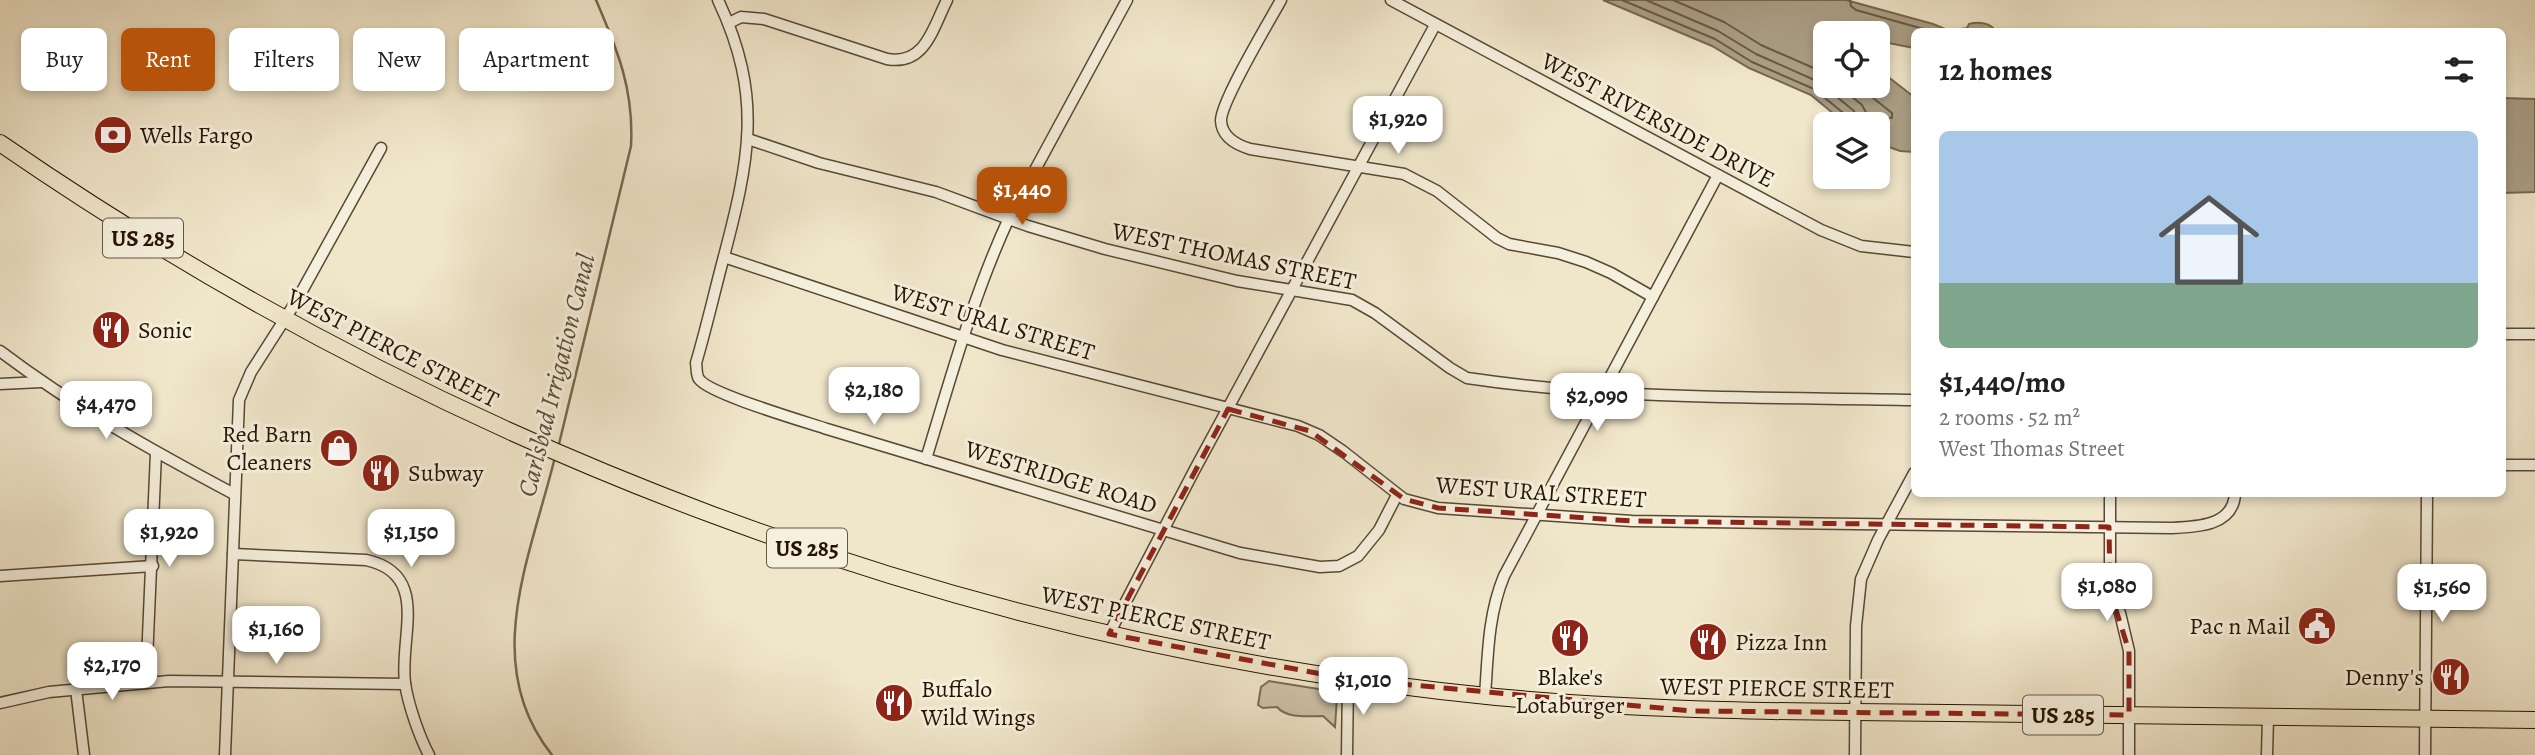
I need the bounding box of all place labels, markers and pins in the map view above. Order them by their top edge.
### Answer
pin: $1,920 [1341,96,1455,156]
bank icon: Wells Fargo [92,114,134,156]
place label: Wells Fargo [139,119,253,151]
pin: $1,440 [965,168,1079,227]
restaurant icon: Sonic [90,309,132,351]
place label: Sonic [138,314,192,346]
pin: $2,180 [817,368,931,427]
pin: $2,090 [1540,374,1654,433]
pin: $4,470 [49,382,163,441]
place label: Red Barn Cleaners [222,418,312,478]
shop icon: Red Barn Cleaners [318,427,360,469]
restaurant icon: Subway [360,452,402,494]
place label: Subway [408,457,484,489]
pin: $1,920 [112,510,226,569]
pin: $1,150 [354,510,468,569]
pin: $1,080 [2050,564,2164,623]
pin: $1,560 [2385,564,2499,624]
public building icon: Pac n Mail [2296,605,2338,647]
pin: $1,160 [219,606,333,666]
place label: Pac n Mail [2189,610,2290,642]
restaurant icon: Blake's Lotaburger [1549,617,1591,659]
restaurant icon: Pizza Inn [1687,621,1729,663]
place label: Pizza Inn [1735,626,1828,658]
pin: $2,170 [55,642,169,702]
restaurant icon: Denny's [2430,656,2472,698]
pin: $1,010 [1306,658,1420,717]
place label: Blake's Lotaburger [1515,661,1625,721]
place label: Denny's [2345,661,2424,693]
place label: Buffalo Wild Wings [920,673,1036,733]
restaurant icon: Buffalo Wild Wings [873,682,915,724]

